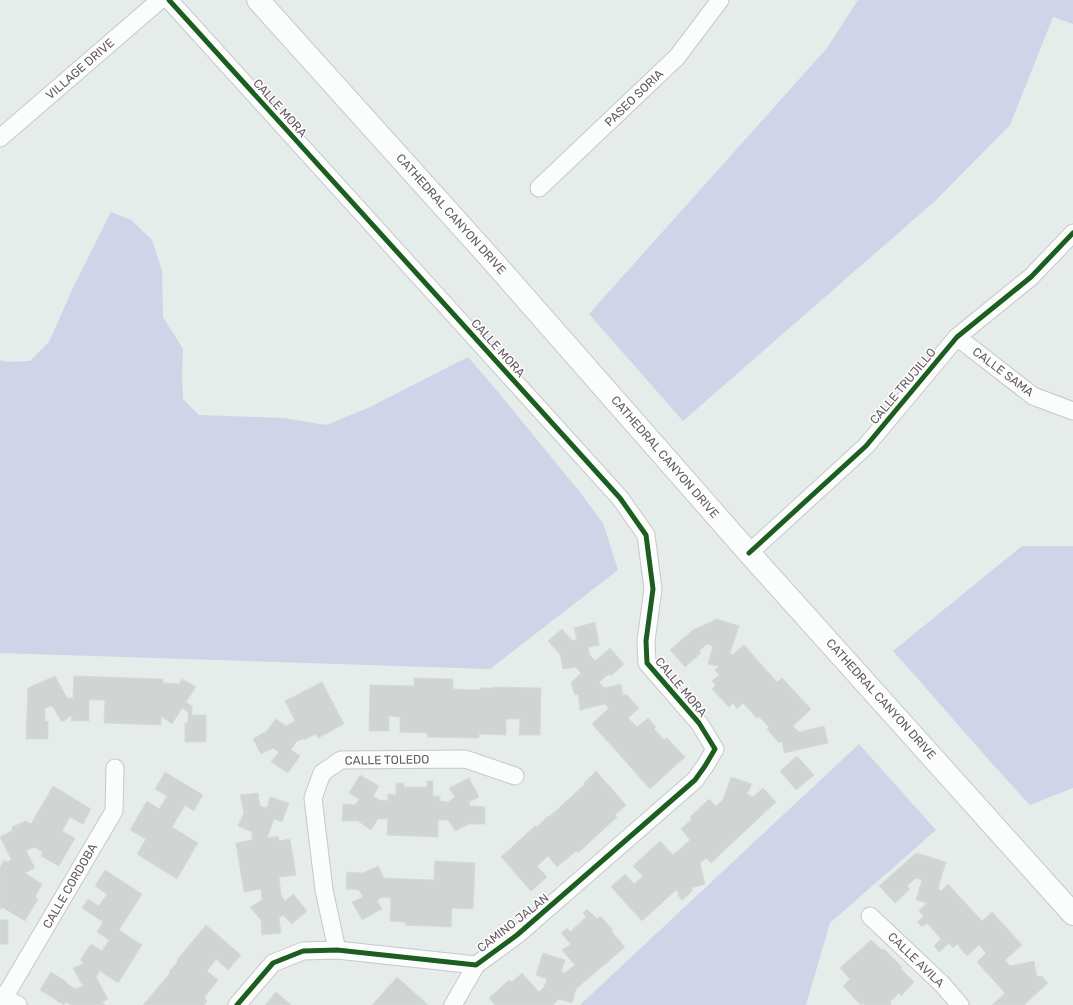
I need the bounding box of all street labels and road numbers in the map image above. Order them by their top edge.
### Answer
street label: VILLAGE DRIVE [43,36,117,102]
street label: PASEO SORIA [602,67,666,129]
street label: CALLE MORA [250,76,310,140]
street label: CATHEDRAL CANYON DRIVE [393,151,509,277]
street label: CALLE MORA [468,316,528,380]
street label: CALLE TRUJILLO [867,345,939,427]
street label: CALLE SAMA [970,345,1036,399]
street label: CATHEDRAL CANYON DRIVE [608,393,722,521]
street label: CATHEDRAL CANYON DRIVE [823,636,939,762]
street label: CALLE MORA [652,654,710,720]
street label: CALLE TOLEDO [345,752,429,768]
street label: CALLE CORDOBA [40,841,100,931]
street label: CAMINO JALAN [474,891,552,955]
street label: CALLE AVILA [885,930,947,990]

